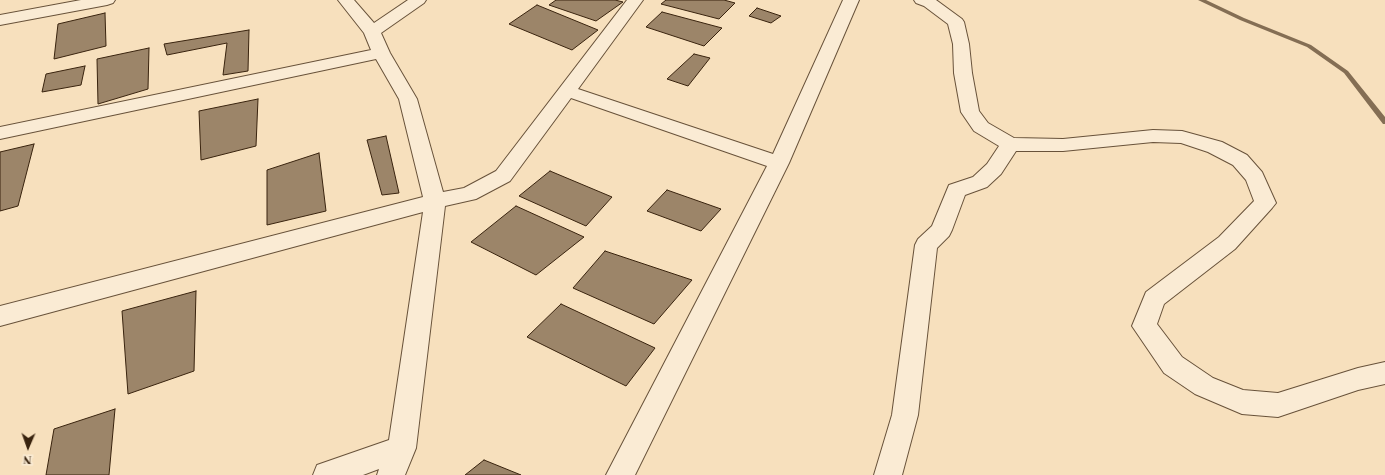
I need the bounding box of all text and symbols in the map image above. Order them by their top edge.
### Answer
north arrow [8,427,48,467]
text: N [23,452,32,466]

